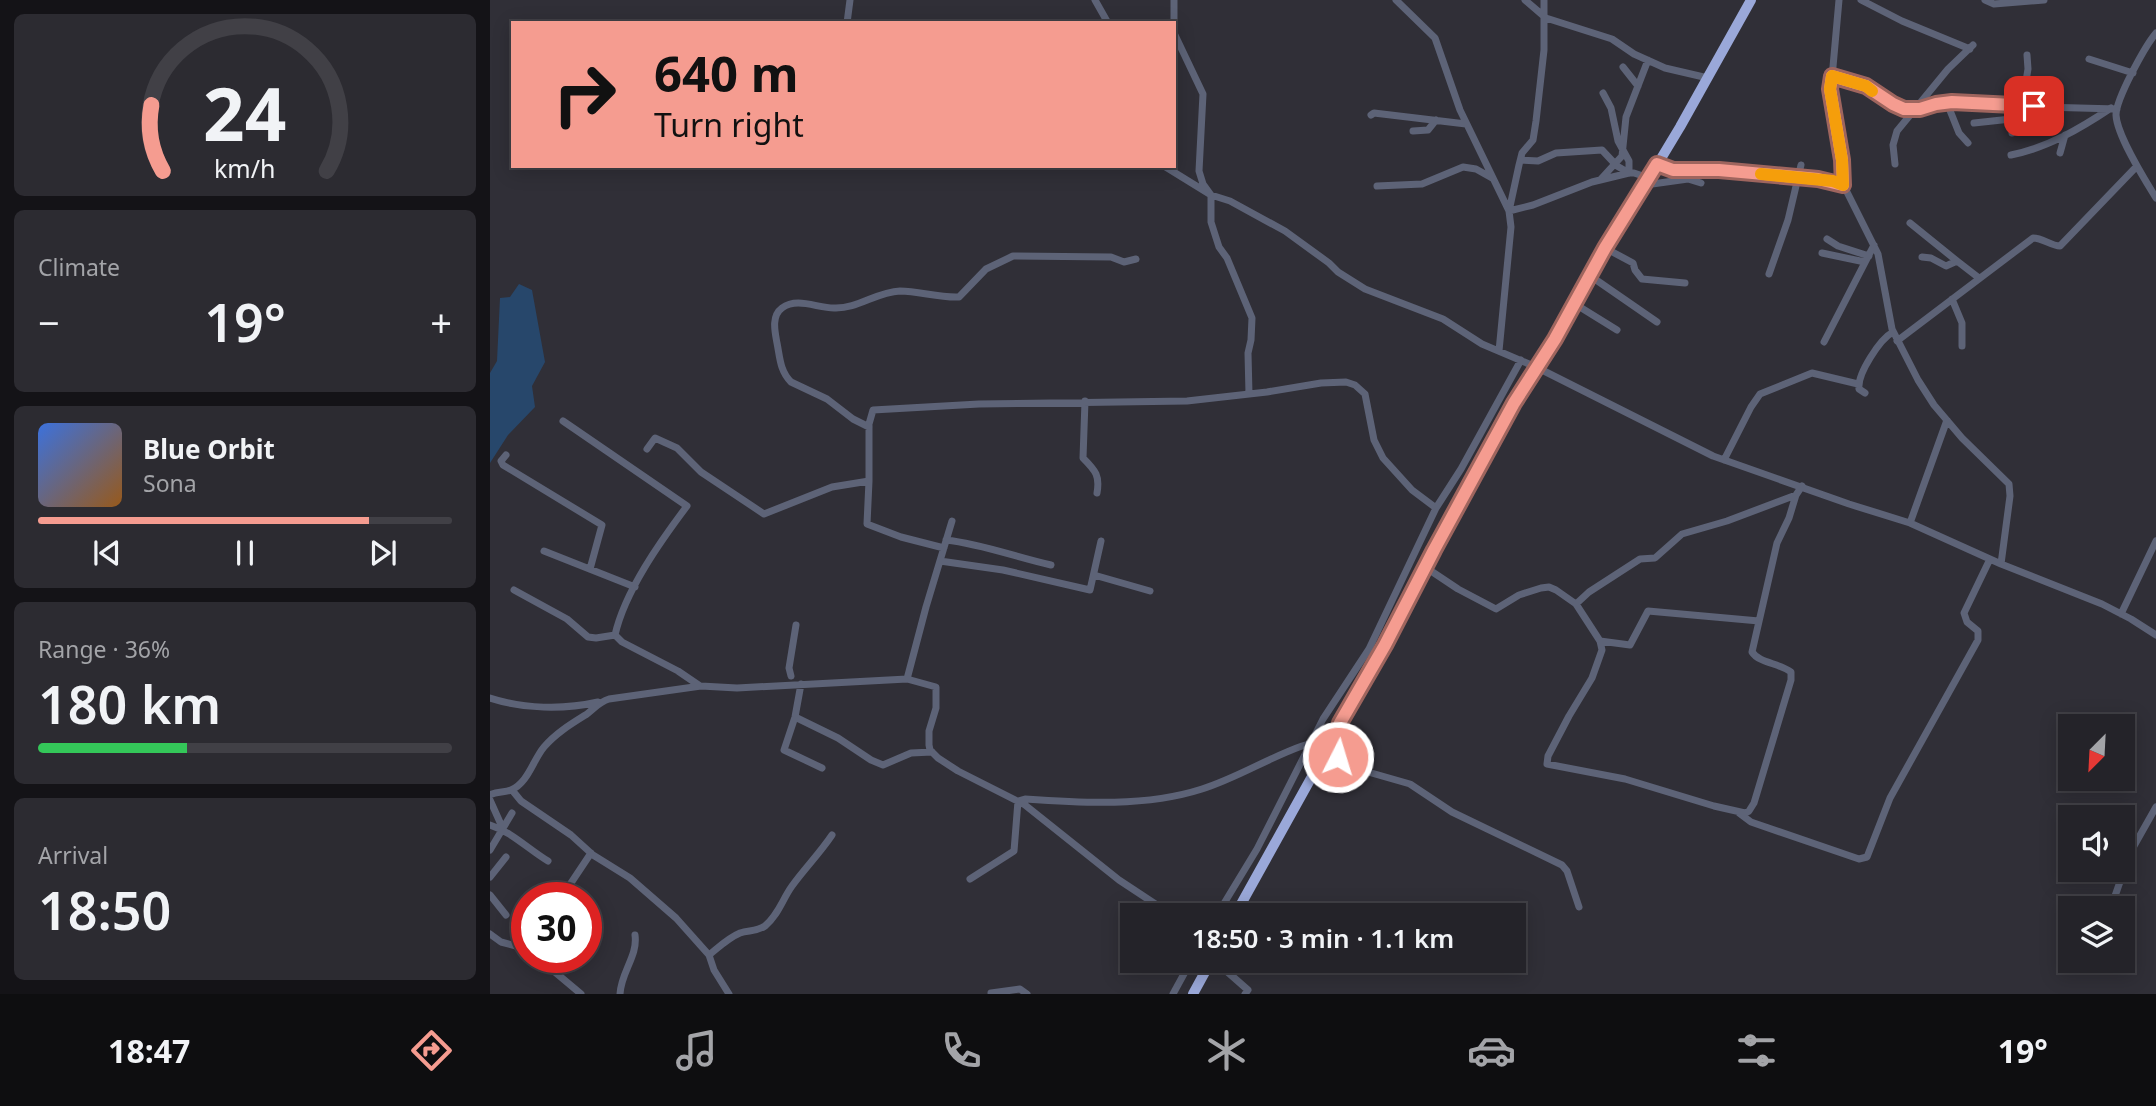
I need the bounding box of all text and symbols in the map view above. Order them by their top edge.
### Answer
text: 640 m [654,40,799,106]
icon: right [539,49,630,140]
text: 24 [203,63,287,162]
pin [2004,76,2064,136]
icon: arrive [2015,87,2053,125]
text: Turn right [654,103,804,146]
text: km/h [214,151,276,185]
text: Climate [38,251,120,283]
text: 19° [204,286,286,357]
text: − [38,296,60,348]
text: + [430,296,452,348]
text: Blue Orbit [143,431,275,467]
text: Sona [143,467,197,499]
icon: previous [88,534,126,572]
icon: pause [226,534,264,572]
icon: next [364,534,402,572]
text: Range · 36% [38,633,170,665]
text: 180 km [38,668,221,739]
north arrow [2058,714,2135,791]
map controls [2058,714,2135,973]
position arrow [1301,720,1375,794]
button: sound [2058,805,2135,882]
text: Arrival [38,839,108,871]
text: 18:50 [38,874,171,945]
speed limit sign: 30 [511,882,602,973]
button: layers [2058,896,2135,973]
text: 18:50 · 3 min · 1.1 km [1192,920,1454,956]
icon: directions [407,1026,456,1075]
icon: music [672,1026,721,1075]
icon: phone [937,1026,986,1075]
icon: climate [1202,1026,1251,1075]
icon: car [1467,1026,1516,1075]
icon: filters [1732,1026,1781,1075]
text: 18:47 [108,1029,190,1072]
text: 19° [1998,1029,2048,1072]

